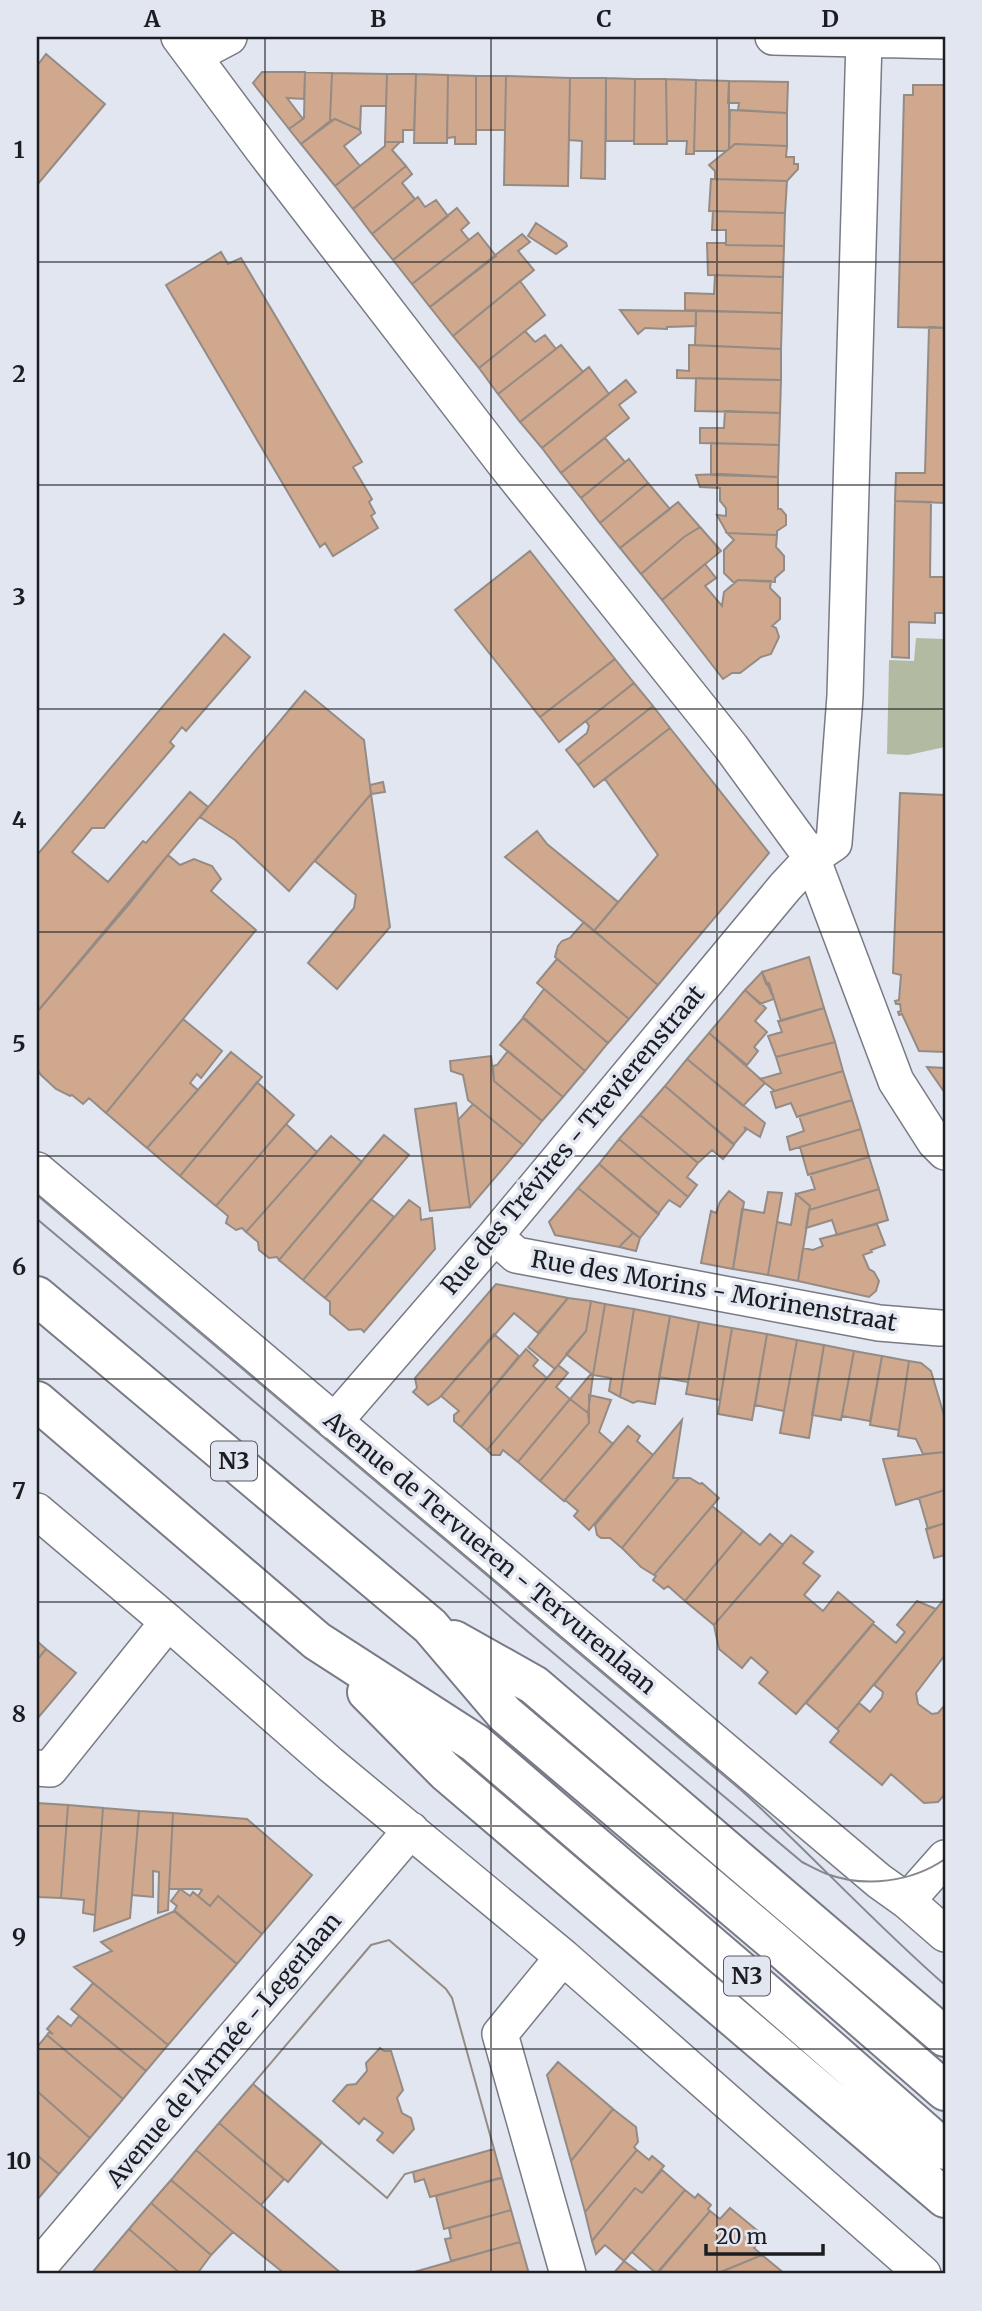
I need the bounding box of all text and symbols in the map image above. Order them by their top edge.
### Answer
text: A [143,4,161,33]
text: B [370,4,386,33]
text: C [596,4,612,33]
text: D [821,4,839,33]
text: 1 [14,135,25,164]
text: 2 [12,359,26,388]
text: 3 [12,582,26,611]
text: 4 [12,805,27,834]
street label: Rue des Trévires - Trevierenstraat [434,978,712,1301]
text: 5 [12,1029,26,1058]
street label: Rue des Morins - Morinenstraat [529,1243,900,1338]
text: 6 [12,1252,26,1281]
street label: Avenue de Tervueren - Tervurenlaan [317,1404,663,1701]
road number: N3 [211,1442,257,1480]
text: 7 [12,1476,26,1505]
text: 8 [12,1699,26,1728]
street label: Avenue de l'Armée - Legerlaan [99,1906,348,2194]
text: 9 [12,1922,26,1951]
road number: N3 [724,1956,770,1996]
text: 10 [7,2146,31,2175]
scale bar [706,2213,823,2257]
text: 20 m [716,2223,768,2250]

